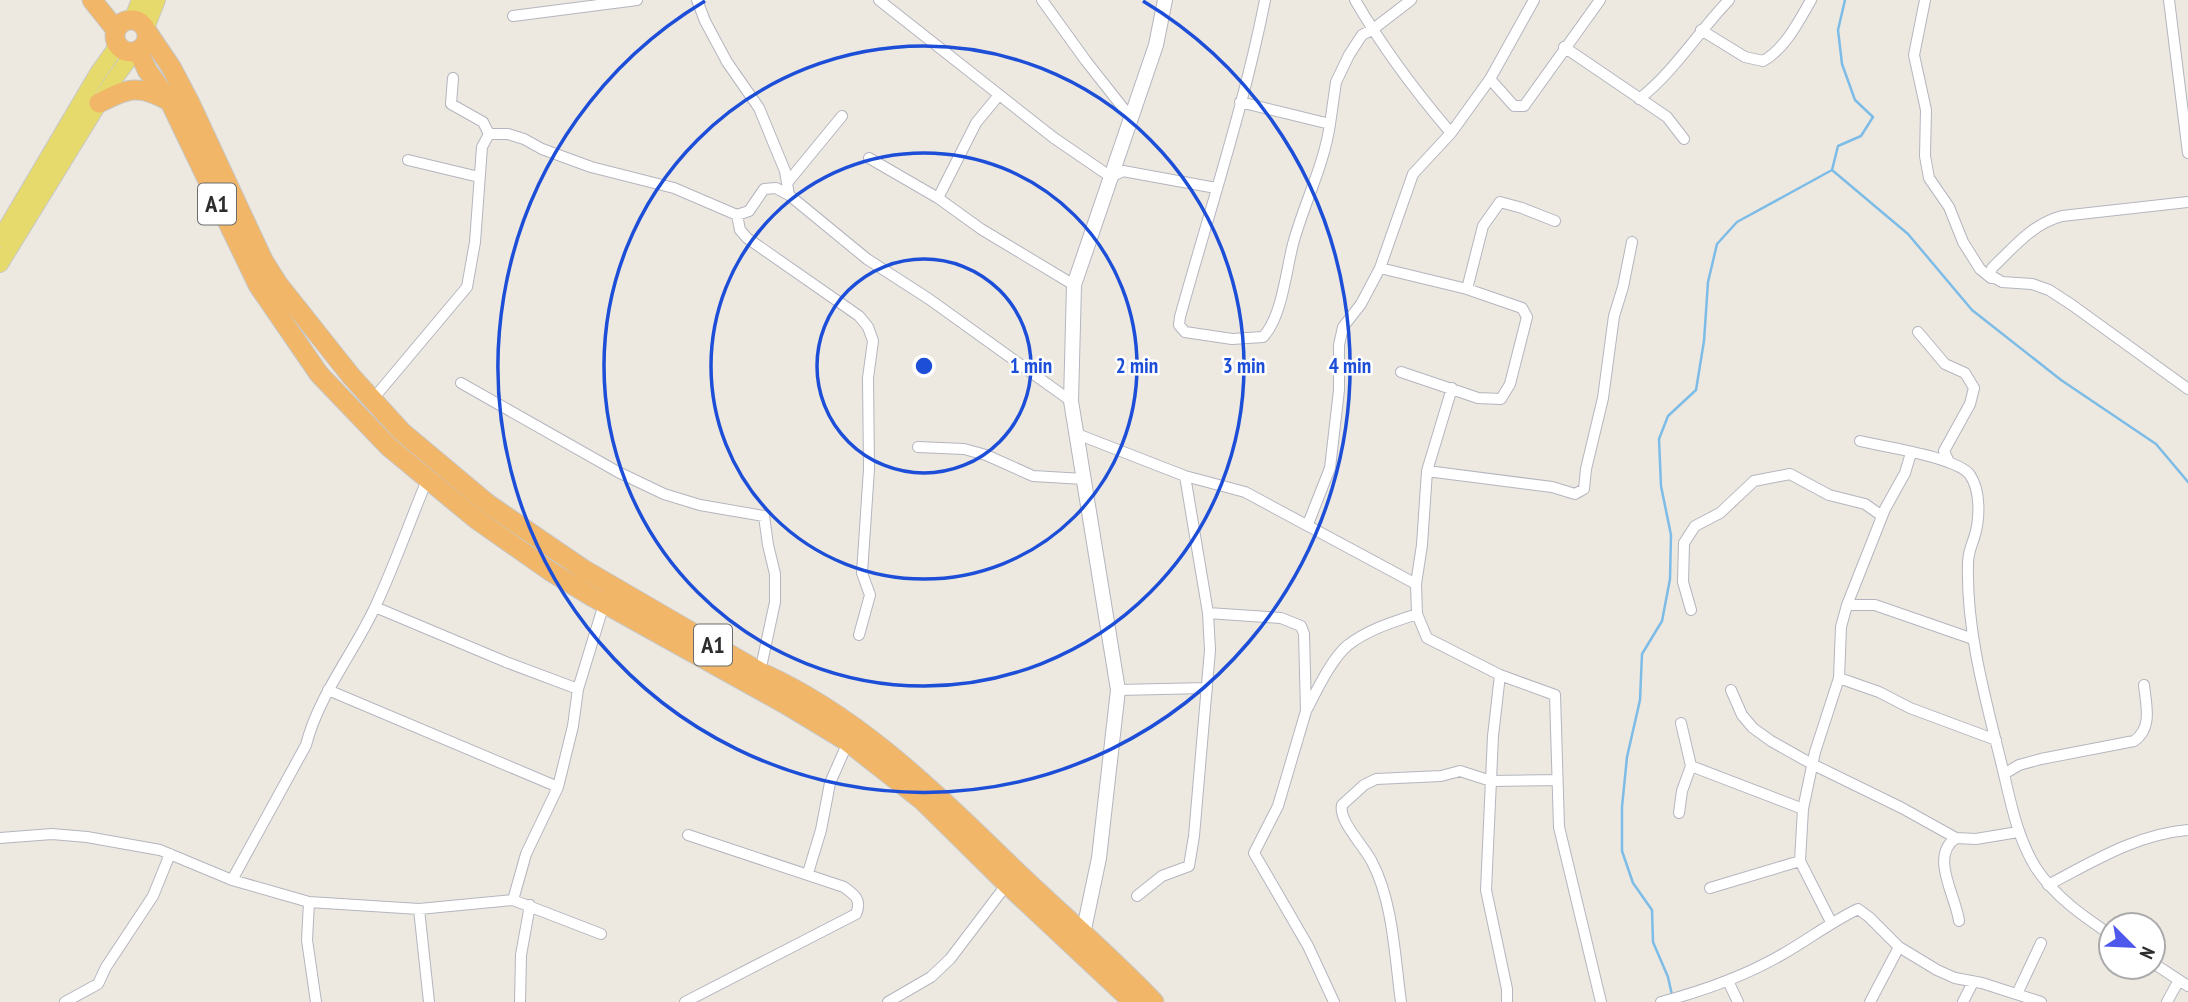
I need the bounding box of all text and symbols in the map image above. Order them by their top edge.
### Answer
road number: A1 [198,184,236,224]
text: 1 min [1010,352,1052,379]
text: 2 min [1116,352,1158,379]
text: 3 min [1223,352,1265,379]
text: 4 min [1329,352,1371,379]
centre of rings [912,354,936,378]
road number: A1 [694,624,732,666]
north arrow [2097,911,2167,981]
text: N [2134,943,2161,962]

